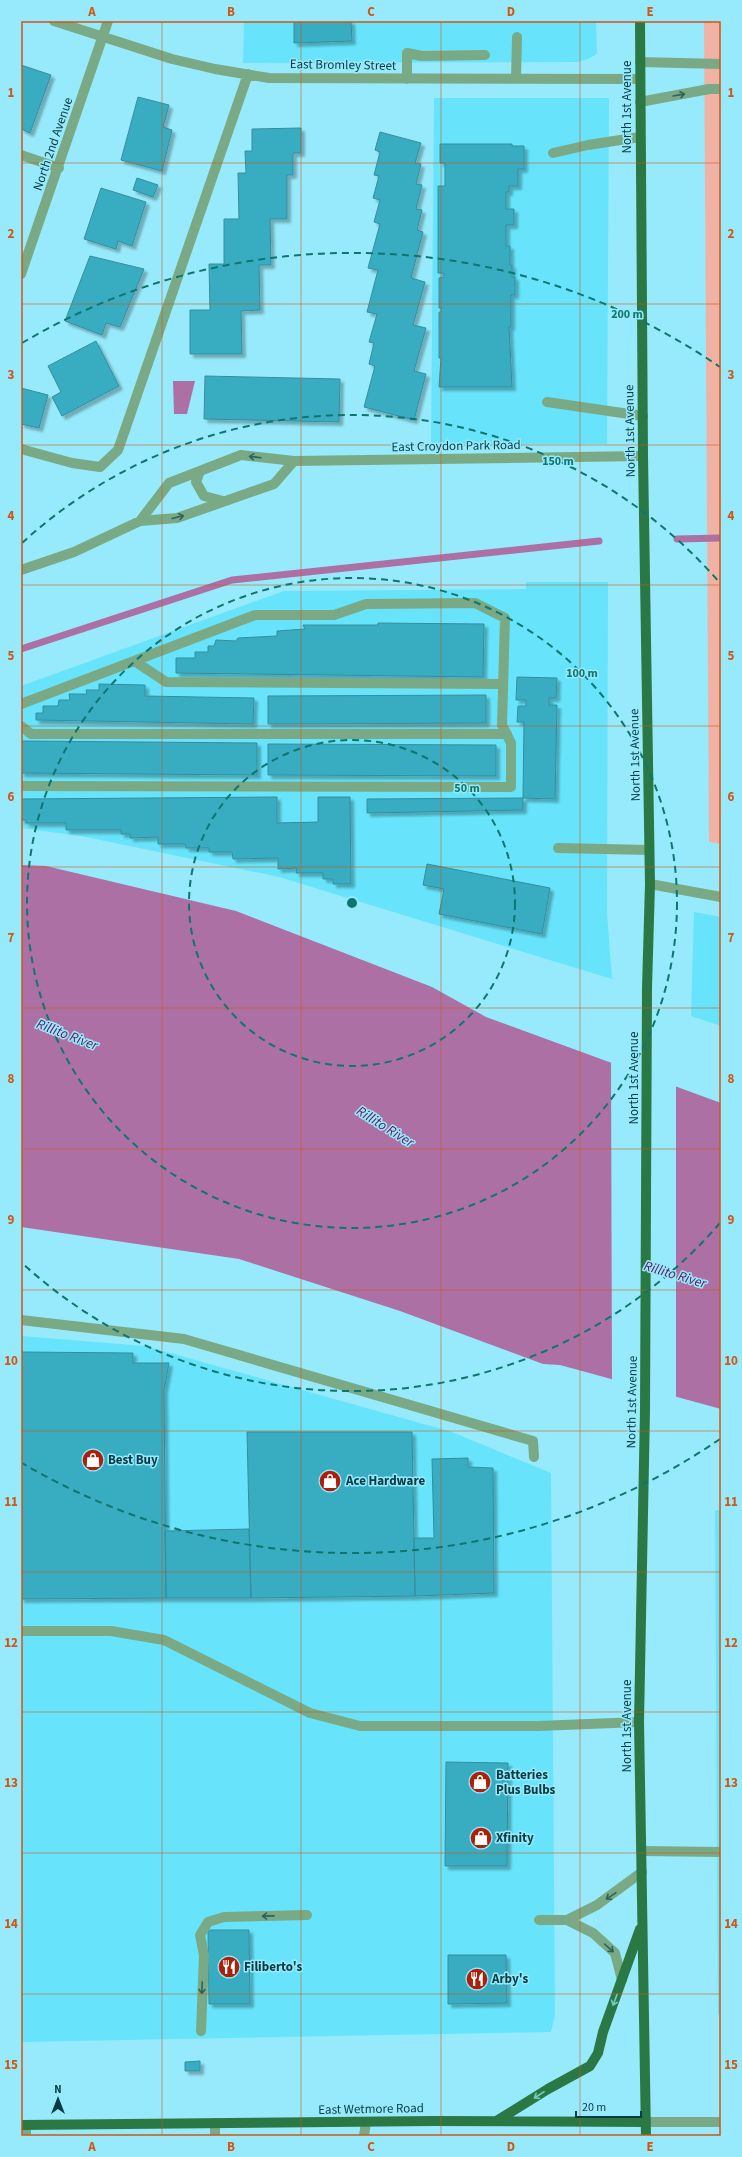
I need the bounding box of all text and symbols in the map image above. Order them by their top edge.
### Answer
text: A [87,3,96,21]
text: B [227,3,235,21]
text: C [367,3,375,21]
text: D [507,3,515,21]
text: E [646,3,654,21]
street label: East Bromley Street [290,55,397,75]
street label: North 1st Avenue [618,61,636,153]
text: 1 [8,84,15,102]
text: 1 [728,84,735,102]
one-way arrow [672,91,685,99]
street label: North 2nd Avenue [29,95,77,193]
text: 2 [8,225,15,243]
text: 2 [728,225,735,243]
text: 200 m [611,306,643,323]
text: 3 [8,366,15,384]
text: 3 [728,366,735,384]
street label: North 1st Avenue [620,384,640,478]
street label: East Croydon Park Road [391,436,521,456]
one-way arrow [249,453,262,460]
text: 150 m [542,453,574,470]
text: 4 [8,507,15,525]
text: 4 [728,507,735,525]
one-way arrow [172,512,185,520]
text: 5 [8,647,15,665]
text: 5 [728,647,735,665]
text: 100 m [566,665,598,682]
street label: North 1st Avenue [625,708,645,802]
text: 50 m [454,780,480,797]
text: 6 [8,788,15,806]
text: 6 [728,788,735,806]
centre of rings [345,896,359,910]
text: 7 [8,929,15,947]
text: 7 [728,929,735,947]
water label: Rillito River [33,1014,102,1056]
street label: North 1st Avenue [625,1032,643,1124]
text: 8 [8,1070,15,1088]
text: 8 [728,1070,735,1088]
water label: Rillito River [352,1101,419,1153]
text: 9 [8,1211,15,1229]
text: 9 [728,1211,735,1229]
water label: Rillito River [641,1256,710,1294]
text: 10 [4,1352,18,1370]
text: 10 [724,1352,738,1370]
street label: North 1st Avenue [622,1355,642,1449]
shop icon: Best Buy [80,1447,106,1473]
place label: Best Buy [108,1451,158,1469]
shop icon: Ace Hardware [317,1468,343,1494]
place label: Ace Hardware [345,1472,425,1490]
text: 11 [4,1493,18,1511]
text: 11 [724,1493,738,1511]
text: 12 [4,1634,18,1652]
text: 12 [724,1634,738,1652]
street label: North 1st Avenue [618,1680,636,1772]
place label: Batteries Plus Bulbs [496,1766,556,1799]
shop icon: Batteries Plus Bulbs [467,1769,493,1795]
text: 13 [4,1774,18,1792]
text: 13 [724,1774,738,1792]
shop icon: Xfinity [468,1825,494,1851]
place label: Xfinity [496,1829,534,1847]
one-way arrow [606,1892,617,1900]
one-way arrow [262,1912,275,1920]
text: 14 [4,1915,18,1933]
text: 14 [724,1915,738,1933]
one-way arrow [604,1943,614,1952]
restaurant icon: Filiberto's [216,1954,242,1980]
place label: Filiberto's [244,1958,302,1976]
restaurant icon: Arby's [464,1966,490,1992]
place label: Arby's [491,1970,528,1988]
one-way arrow [199,1981,206,1994]
one-way arrow [610,1993,618,2005]
text: 15 [4,2056,18,2074]
text: 15 [724,2056,738,2074]
north arrow [38,2079,78,2119]
text: N [54,2082,62,2097]
one-way arrow [533,2090,544,2099]
scale bar [576,2093,641,2119]
street label: East Wetmore Road [318,2099,424,2119]
text: 20 m [582,2099,606,2116]
text: A [87,2138,96,2156]
text: B [227,2138,235,2156]
text: C [367,2138,375,2156]
text: D [507,2138,515,2156]
text: E [646,2138,654,2156]

